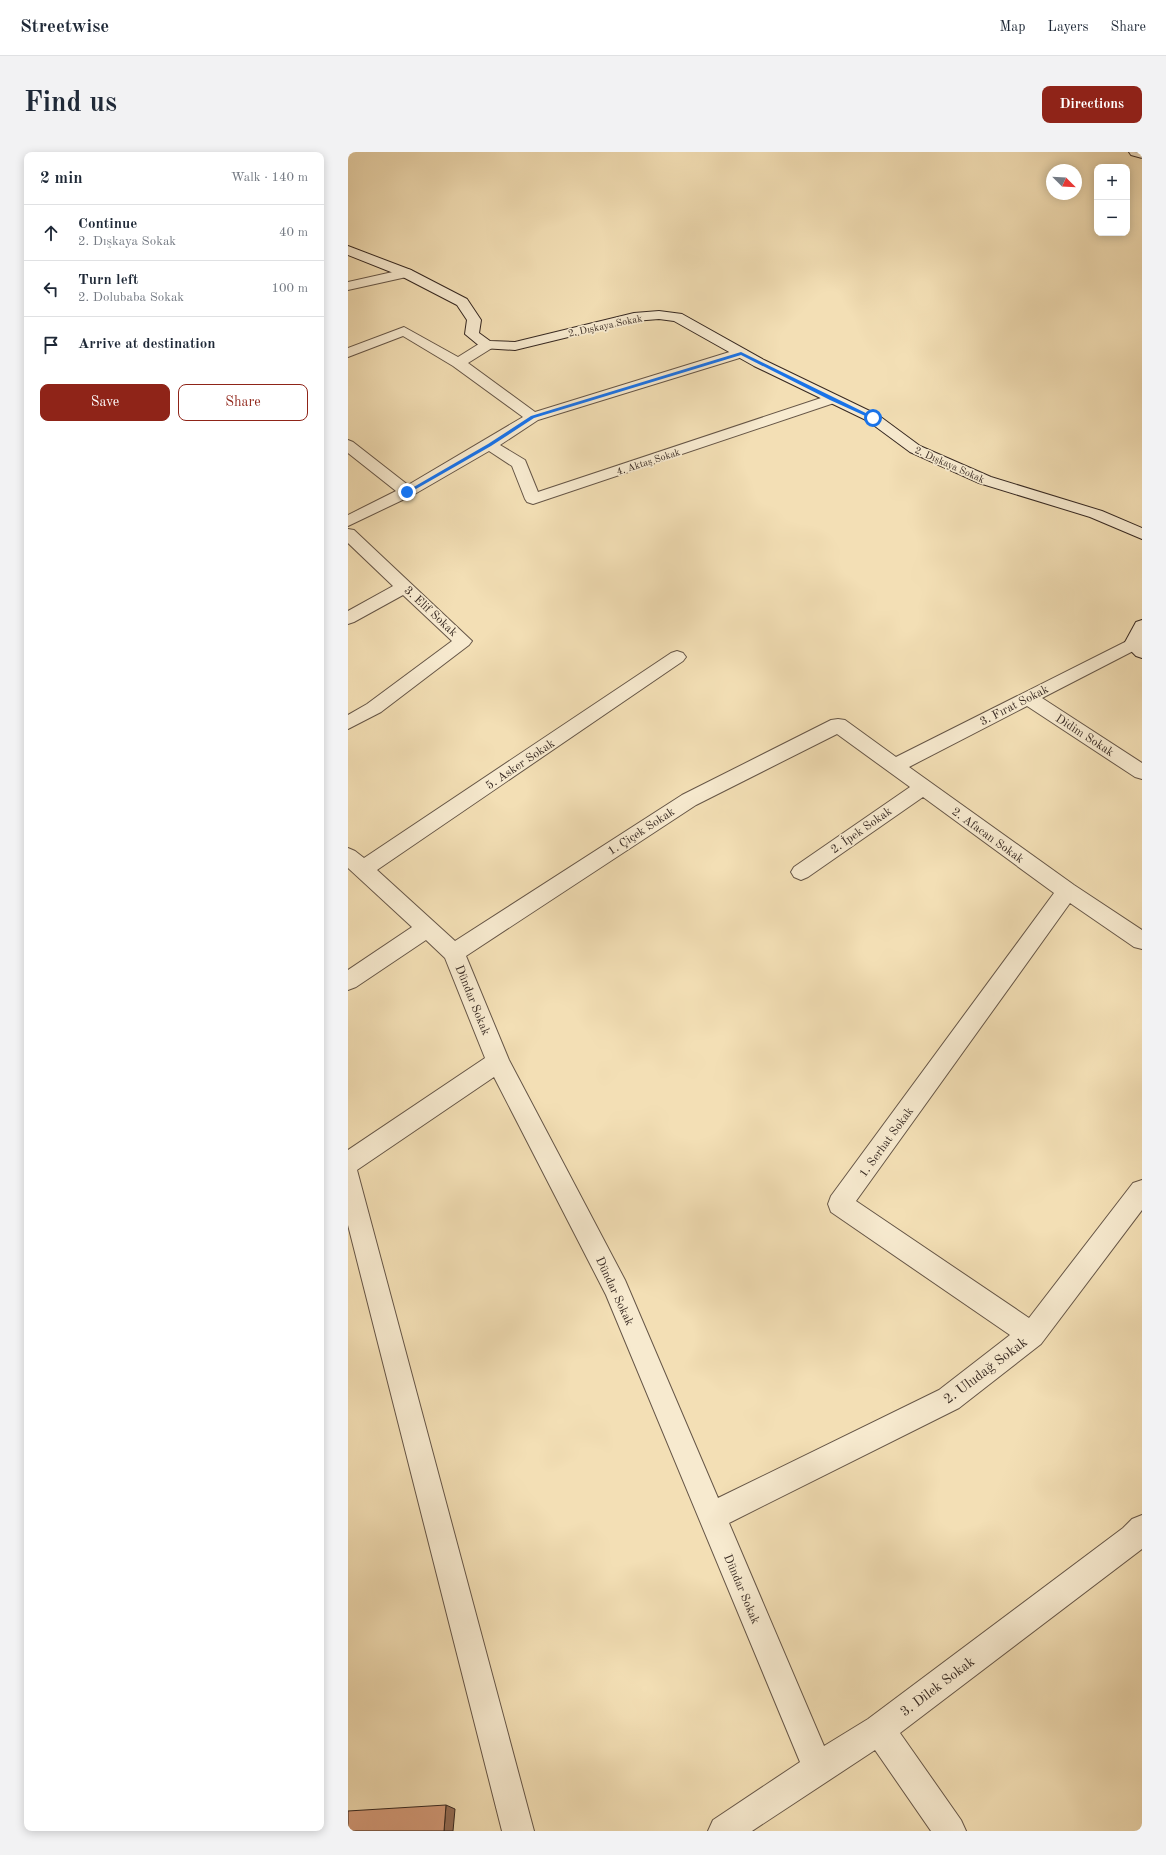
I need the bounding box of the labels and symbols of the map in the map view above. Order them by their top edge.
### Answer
north arrow [1046,164,1082,200]
street label: 2. Dışkaya Sokak [567,313,643,339]
route start [864,409,882,427]
street label: 2. Dışkaya Sokak [913,445,986,485]
street label: 4. Aktaş Sokak [615,447,681,477]
route end [398,483,416,501]
street label: 3. Elif Sokak [402,584,459,639]
street label: 3. Fırat Sokak [978,683,1051,728]
street label: Didim Sokak [1053,713,1116,759]
street label: 5. Asker Sokak [484,737,557,792]
street label: 2. İpek Sokak [827,802,894,856]
street label: 1. Çiçek Sokak [606,806,677,858]
street label: 2. Afacan Sokak [949,806,1026,866]
street label: Dündar Sokak [453,964,492,1037]
street label: 1. Serhat Sokak [857,1105,916,1180]
street label: Dündar Sokak [593,1255,635,1328]
street label: 2. Uludağ Sokak [941,1335,1030,1407]
street label: Dündar Sokak [721,1553,761,1626]
street label: 3. Dilek Sokak [898,1654,977,1719]

